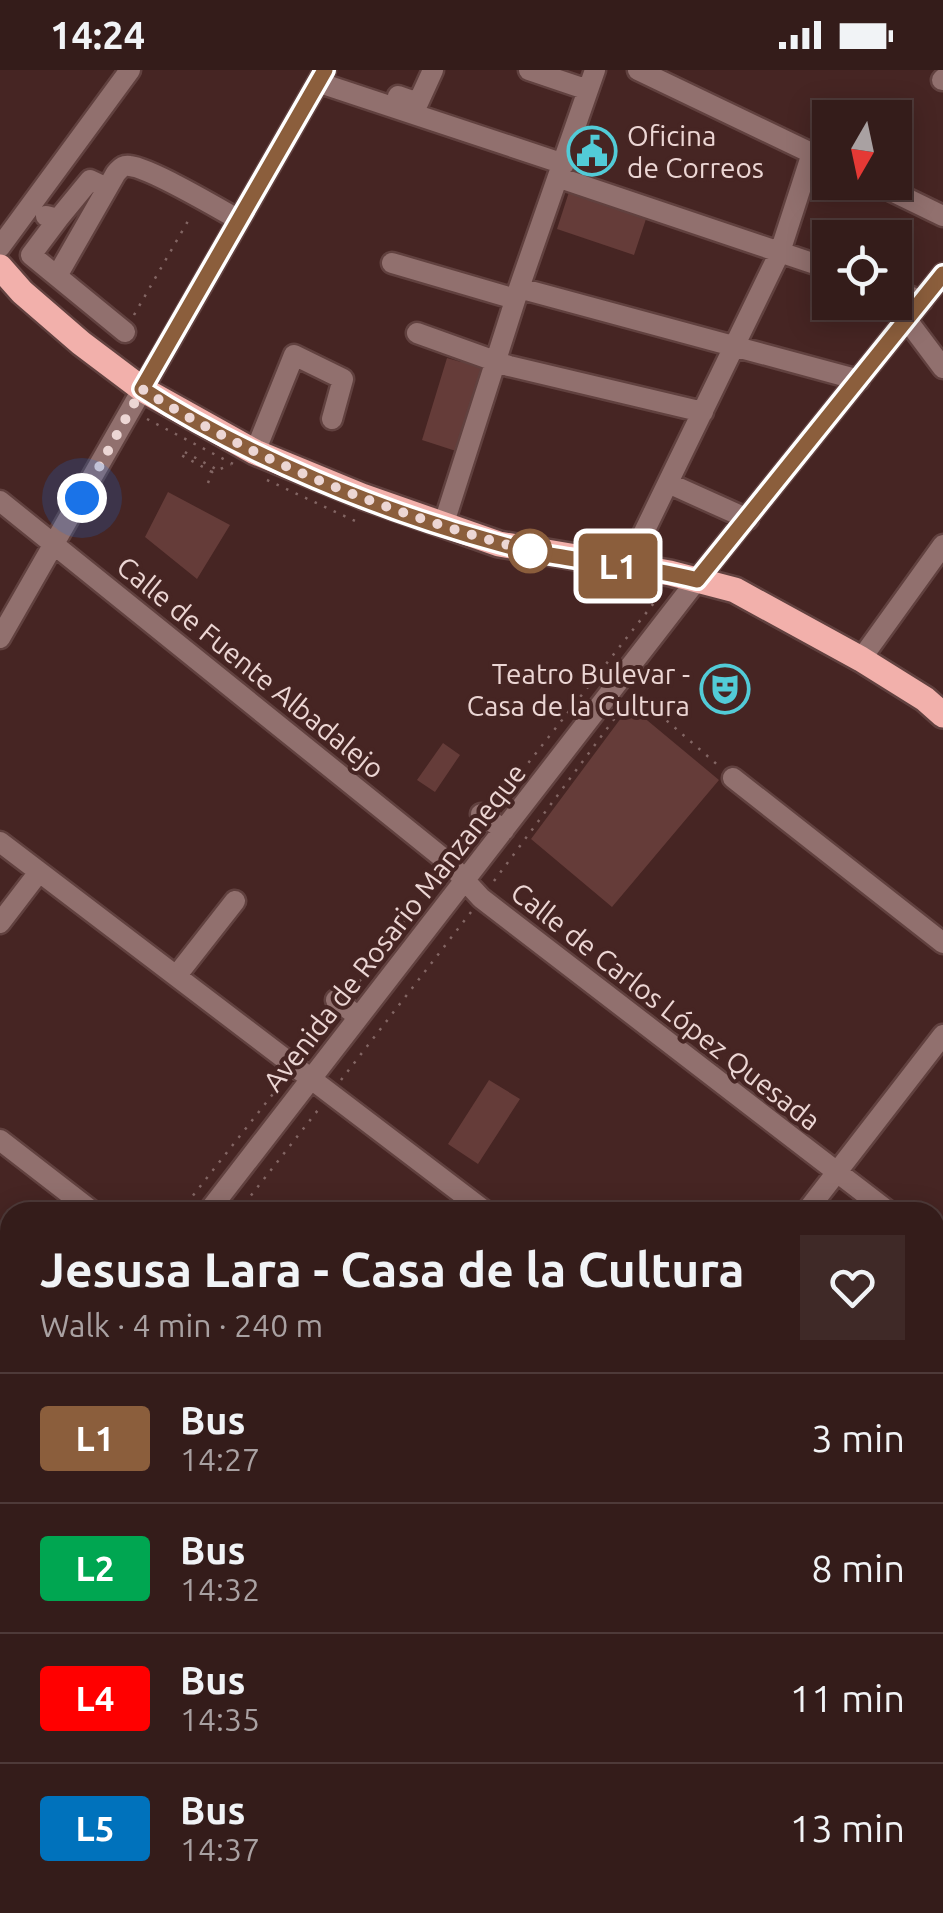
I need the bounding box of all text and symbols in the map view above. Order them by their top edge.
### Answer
text: 14:24 [50,14,145,56]
north arrow [812,100,912,200]
map controls [812,100,912,320]
place label: Oficina de Correos [627,120,764,183]
public building icon: Oficina de Correos [566,125,618,177]
button: locate [812,220,912,320]
your location [57,473,107,523]
unlabelled marker [509,530,551,572]
line badge: L1 [573,534,663,598]
text: L1 [599,546,638,586]
street label: Calle de Fuente Albadalejo [111,550,391,784]
place label: Teatro Bulevar - Casa de la Cultura [467,658,690,721]
theatre icon: Teatro Bulevar - Casa de la Cultura [699,663,751,715]
street label: Avenida de Rosario Manzaneque [257,757,531,1097]
street label: Calle de Carlos López Quesada [506,876,826,1136]
button: heart [800,1235,905,1340]
text: Jesusa Lara - Casa de la Cultura [40,1242,745,1296]
text: Walk · 4 min · 240 m [40,1307,323,1343]
text: Bus [180,1399,245,1441]
text: 3 min [811,1417,905,1459]
text: L1 [76,1418,115,1458]
text: 14:27 [180,1441,260,1477]
text: Bus [180,1529,245,1571]
text: 8 min [811,1547,905,1589]
text: L2 [76,1548,115,1588]
text: 14:32 [180,1571,260,1607]
text: Bus [180,1659,245,1701]
text: 11 min [790,1677,905,1719]
text: L4 [76,1678,115,1718]
text: 14:35 [180,1701,260,1737]
text: Bus [180,1789,245,1831]
text: 13 min [790,1807,905,1849]
text: L5 [76,1808,115,1848]
text: 14:37 [180,1831,260,1867]

